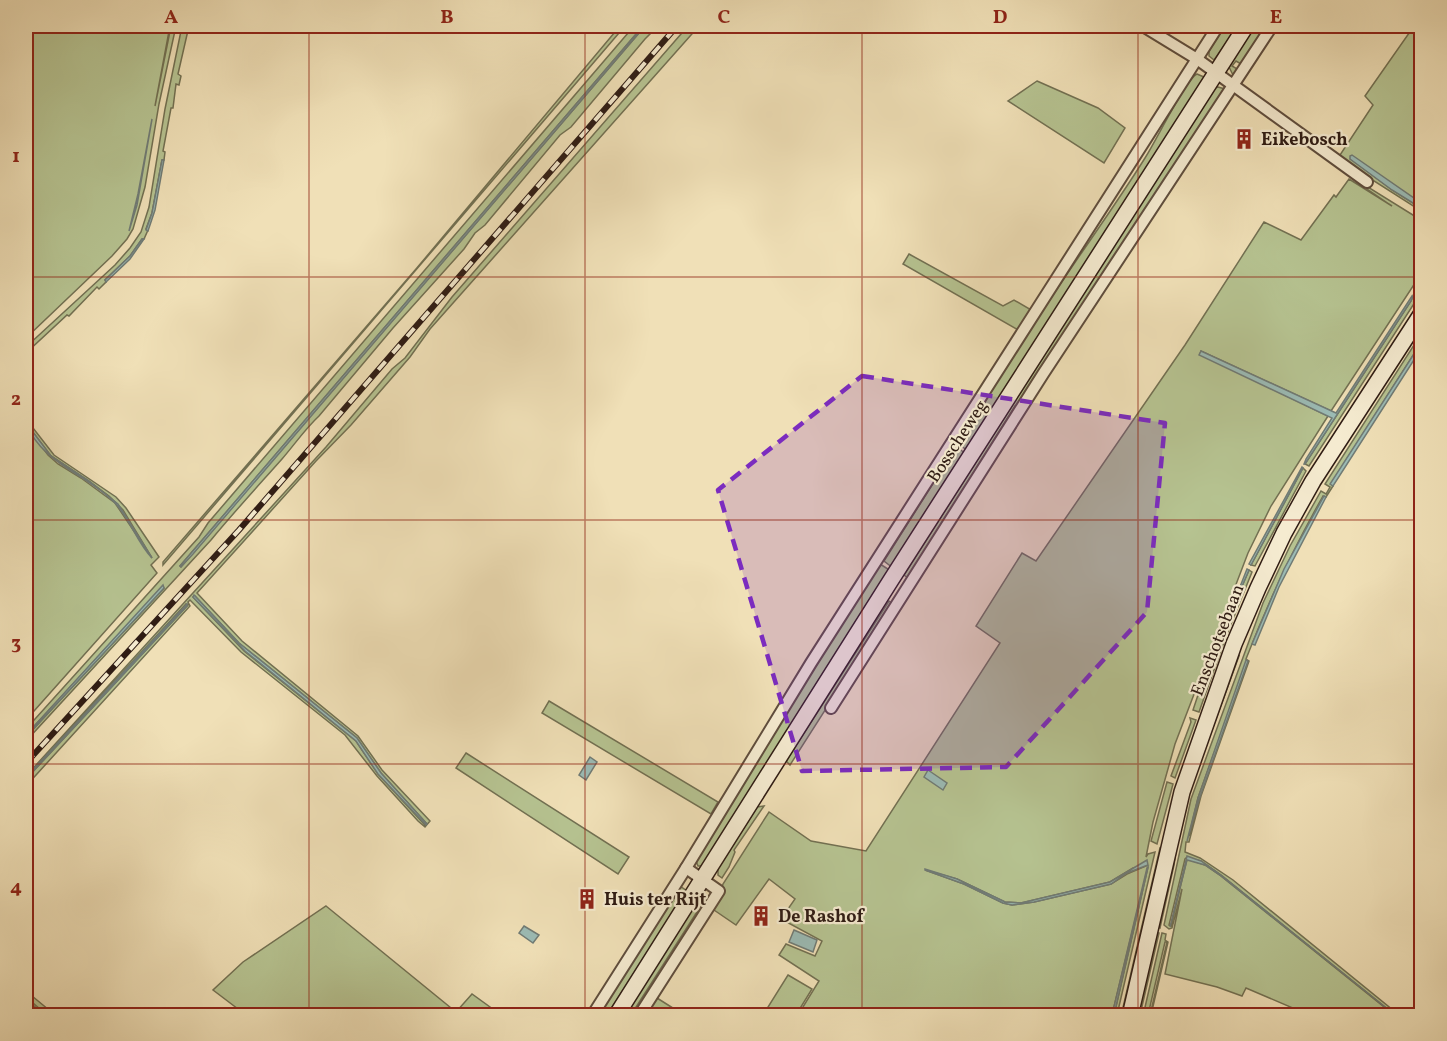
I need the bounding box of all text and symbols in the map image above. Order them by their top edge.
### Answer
text: A [164,4,178,32]
text: B [440,4,454,32]
text: C [718,4,731,32]
text: D [993,4,1007,32]
text: E [1270,4,1282,32]
building icon: Eikebosch [1232,127,1256,151]
place label: Eikebosch [1261,128,1348,153]
text: 1 [12,143,20,171]
text: 2 [11,386,21,414]
street label: Bosscheweg [922,395,994,488]
street label: Enschotsebaan [1186,581,1251,700]
text: 3 [11,630,21,658]
text: 4 [10,874,22,902]
building icon: Huis ter Rijt [575,887,599,911]
place label: Huis ter Rijt [604,888,706,913]
building icon: De Rashof [749,904,773,928]
place label: De Rashof [778,905,866,930]

